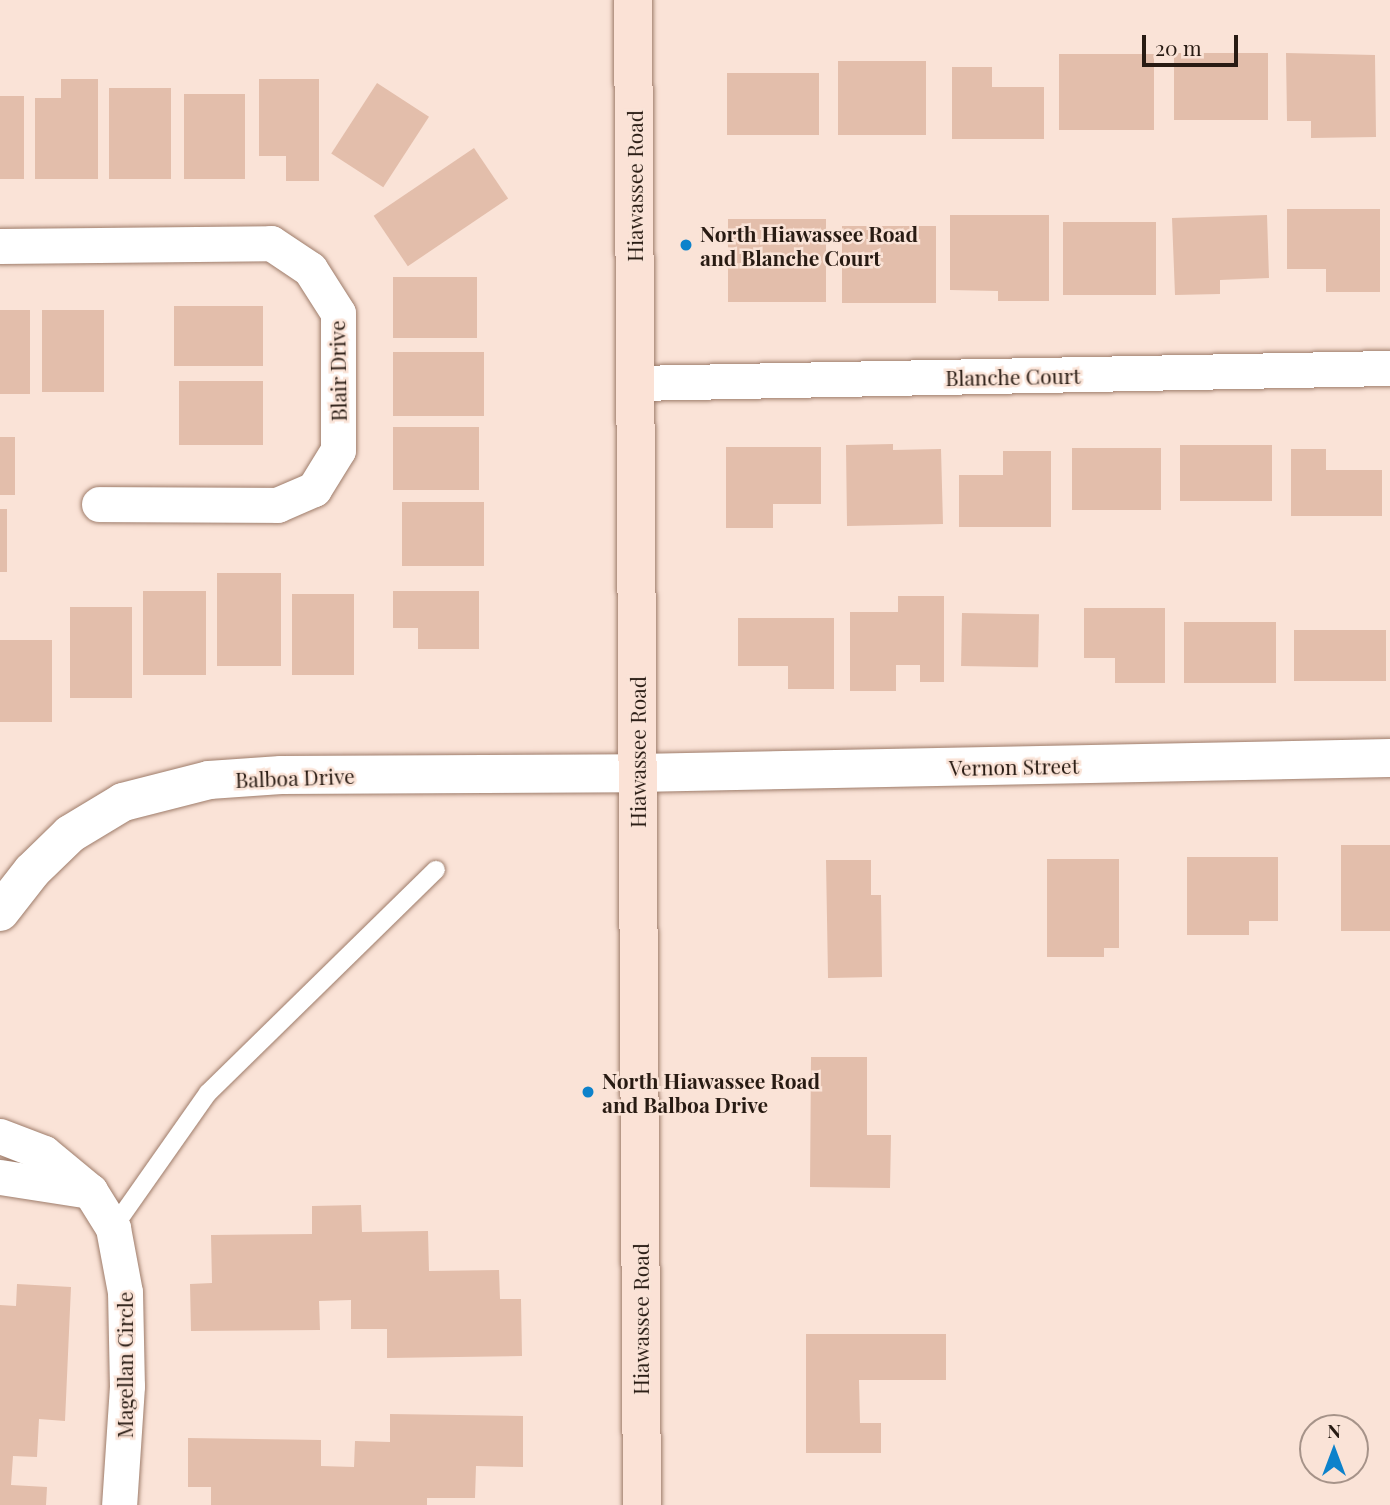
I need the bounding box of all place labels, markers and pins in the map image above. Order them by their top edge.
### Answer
place label: North Hiawassee Road and Blanche Court [700,220,918,270]
marker: North Hiawassee Road and Blanche Court [678,237,694,253]
place label: North Hiawassee Road and Balboa Drive [602,1067,820,1117]
marker: North Hiawassee Road and Balboa Drive [580,1084,596,1100]

